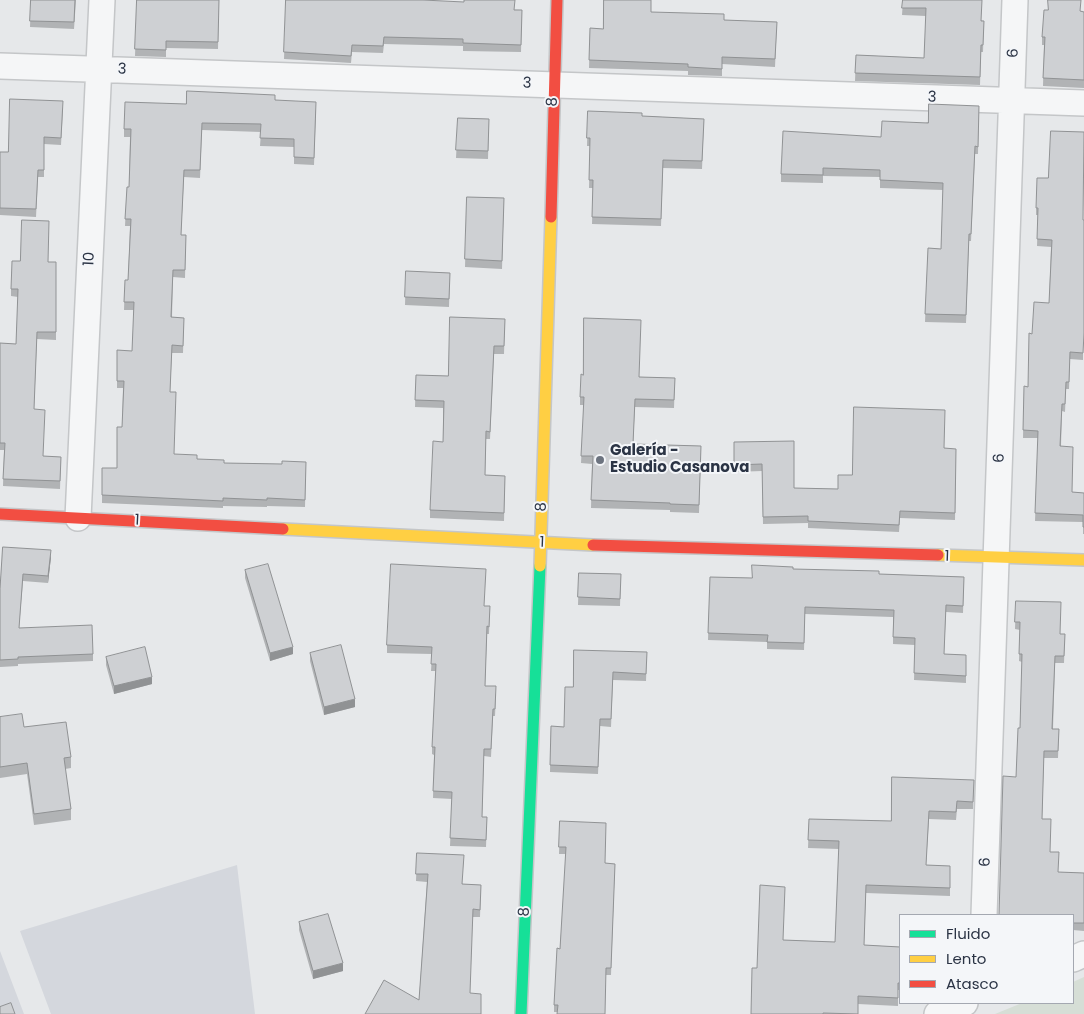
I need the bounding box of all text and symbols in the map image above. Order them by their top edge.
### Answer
street label: 6 [1005,48,1023,58]
street label: 3 [117,61,127,79]
street label: 3 [522,75,532,93]
street label: 3 [927,89,937,107]
street label: 8 [544,97,562,107]
street label: 10 [81,251,99,267]
place label: Galería - Estudio Casanova [610,442,749,477]
street label: 6 [991,453,1009,463]
marker: Galería - Estudio Casanova [594,454,606,466]
street label: 8 [533,502,551,512]
street label: 1 [134,512,140,530]
street label: 1 [539,534,545,552]
street label: 1 [944,548,950,566]
street label: 6 [977,857,995,867]
street label: 8 [516,907,534,917]
legend [899,914,1074,1004]
text: Fluido [946,923,990,944]
text: Lento [946,948,986,969]
text: Atasco [946,973,998,994]

